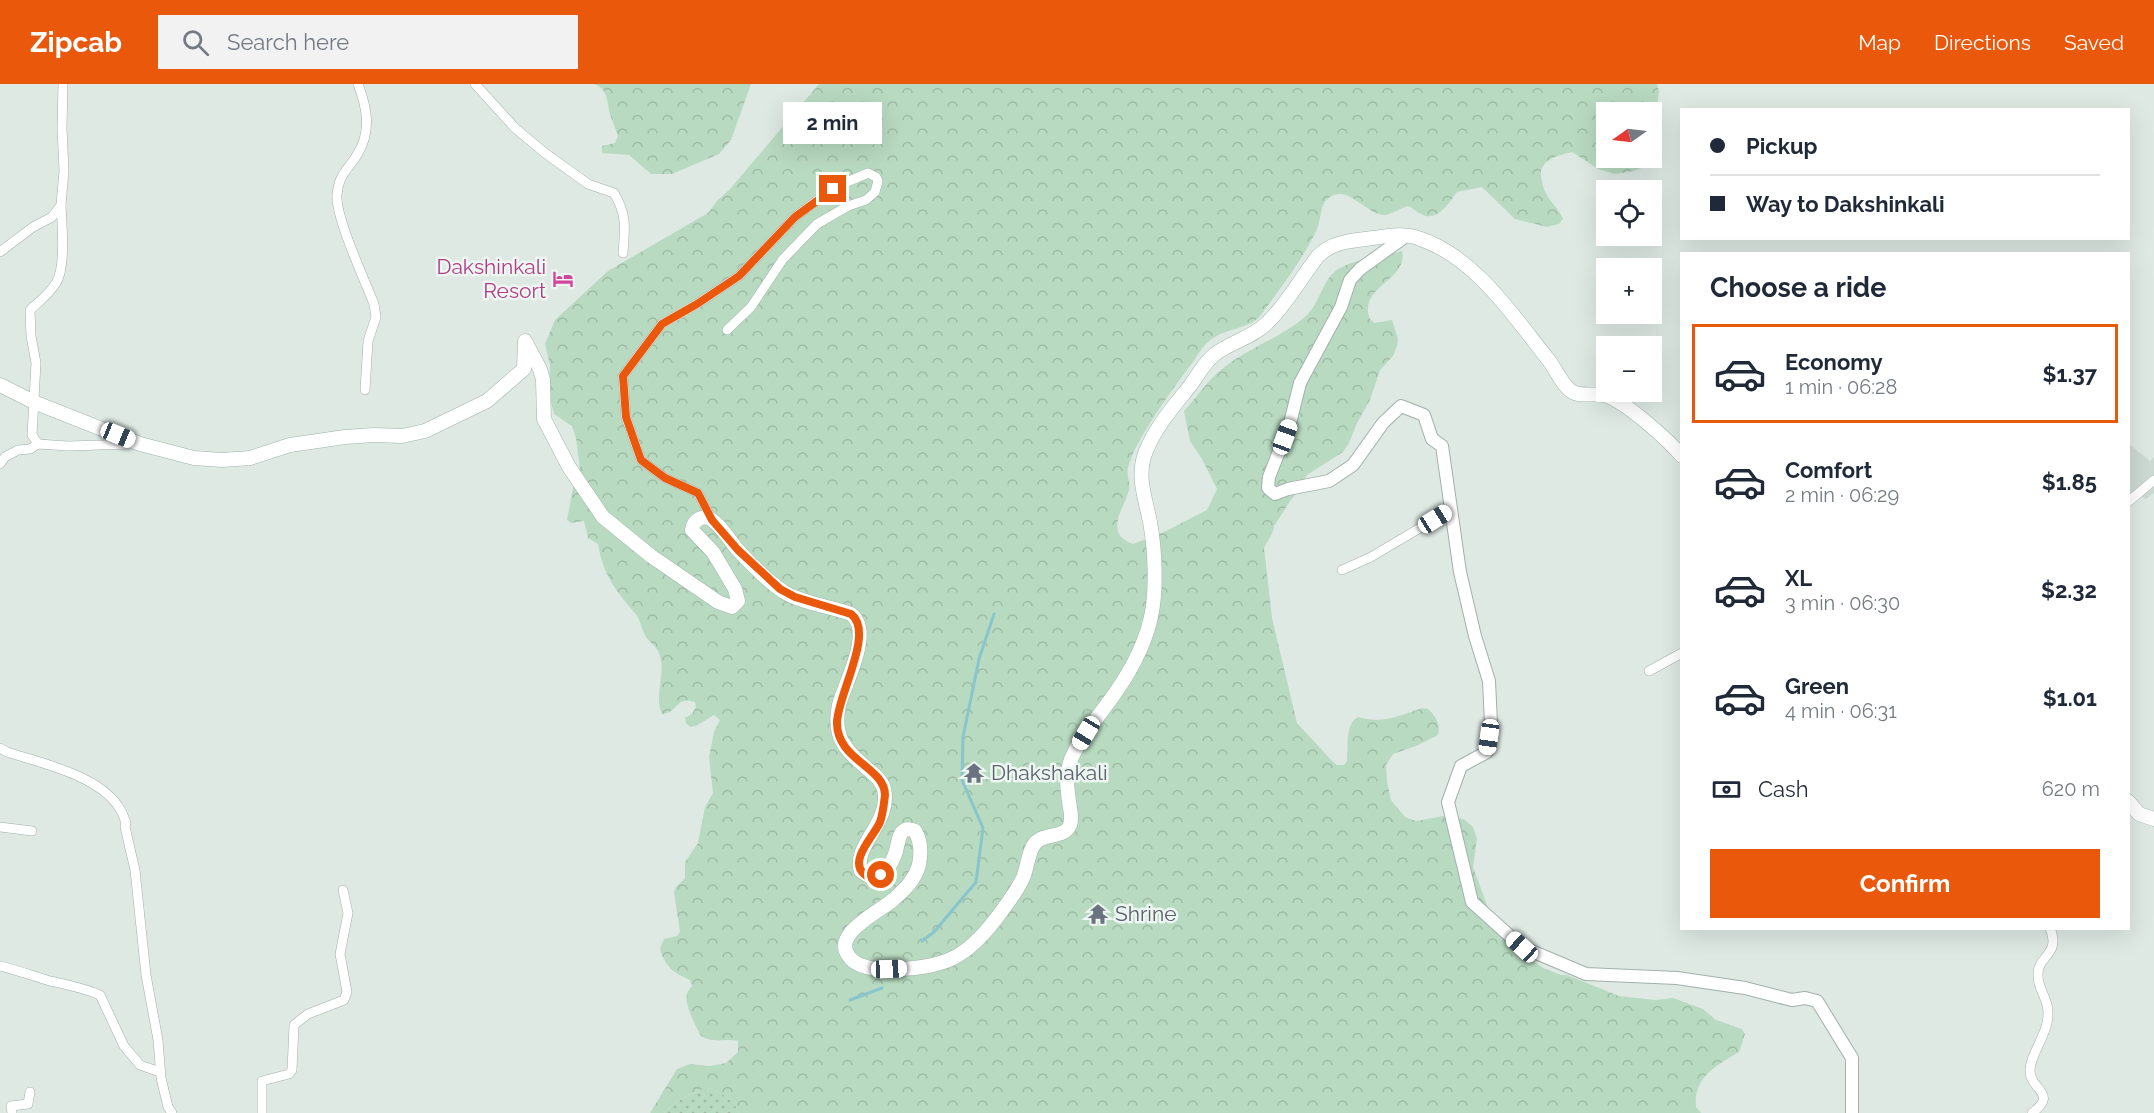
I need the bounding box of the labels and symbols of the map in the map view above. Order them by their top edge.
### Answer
callout: 2 min [784,102,882,144]
north arrow [1596,102,1662,168]
route end [819,175,846,202]
place label: Dakshinkali Resort [436,254,546,303]
hotel icon: Dakshinkali Resort [551,267,575,291]
car [1270,417,1300,457]
car [98,420,138,450]
car [1415,502,1455,536]
car [1069,713,1103,753]
car [1478,718,1500,756]
place label: Dhakshakali [991,760,1108,785]
temple icon: Dhakshakali [962,761,986,785]
route start [867,861,894,888]
place label: Shrine [1115,901,1177,926]
temple icon: Shrine [1086,902,1110,926]
car [1503,928,1541,966]
car [871,959,907,979]

